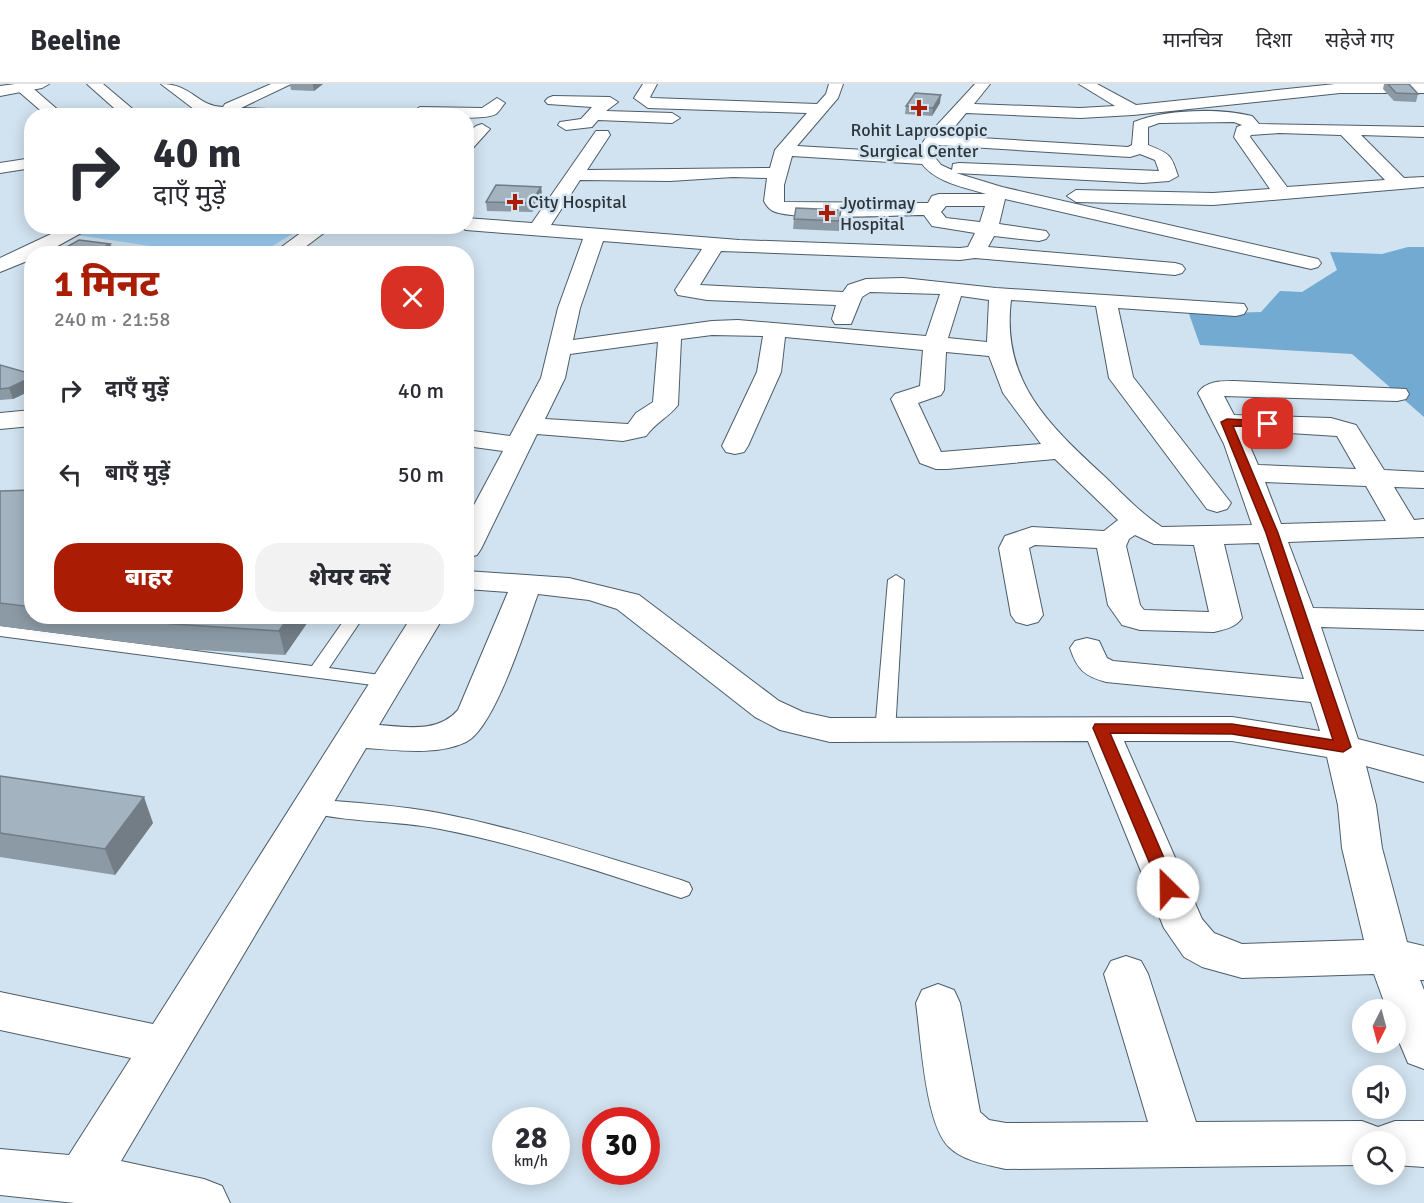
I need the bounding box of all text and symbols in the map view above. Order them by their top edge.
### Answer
text: Beeline [30,24,121,58]
text: मानचित्र [1163,27,1223,53]
text: दिशा [1256,27,1292,53]
text: सहेजे गए [1325,27,1394,53]
marker: Rohit Laproscopic Surgical Center [910,99,928,117]
place label: Rohit Laproscopic Surgical Center [851,119,987,162]
text: 40 m [153,128,242,179]
icon: right [54,132,132,210]
text: दाएँ मुड़ें [153,179,226,212]
place label: City Hospital [528,191,627,213]
place label: Jyotirmay Hospital [840,192,916,235]
marker: City Hospital [506,193,524,211]
marker: Jyotirmay Hospital [818,204,836,222]
text: 1 मिनट [54,262,159,307]
button: close [381,266,444,329]
text: 240 m · 21:58 [54,307,170,332]
icon: right [54,374,87,407]
text: दाएँ मुड़ें [105,375,169,402]
text: 40 m [398,377,444,404]
pin [1242,398,1293,449]
icon: arrive [1251,407,1284,440]
icon: left [54,458,87,491]
text: बाएँ मुड़ें [105,459,170,486]
text: 50 m [398,461,444,488]
button: बाहर [54,543,243,612]
button: शेयर करें [255,543,444,612]
position arrow [1136,856,1200,920]
north arrow [1352,999,1406,1053]
map controls [1352,999,1406,1185]
button: sound [1352,1065,1406,1119]
speed limit sign: 30 [582,1107,660,1185]
text: 28 [515,1120,547,1157]
button: search [1352,1131,1406,1185]
text: km/h [514,1152,548,1170]

